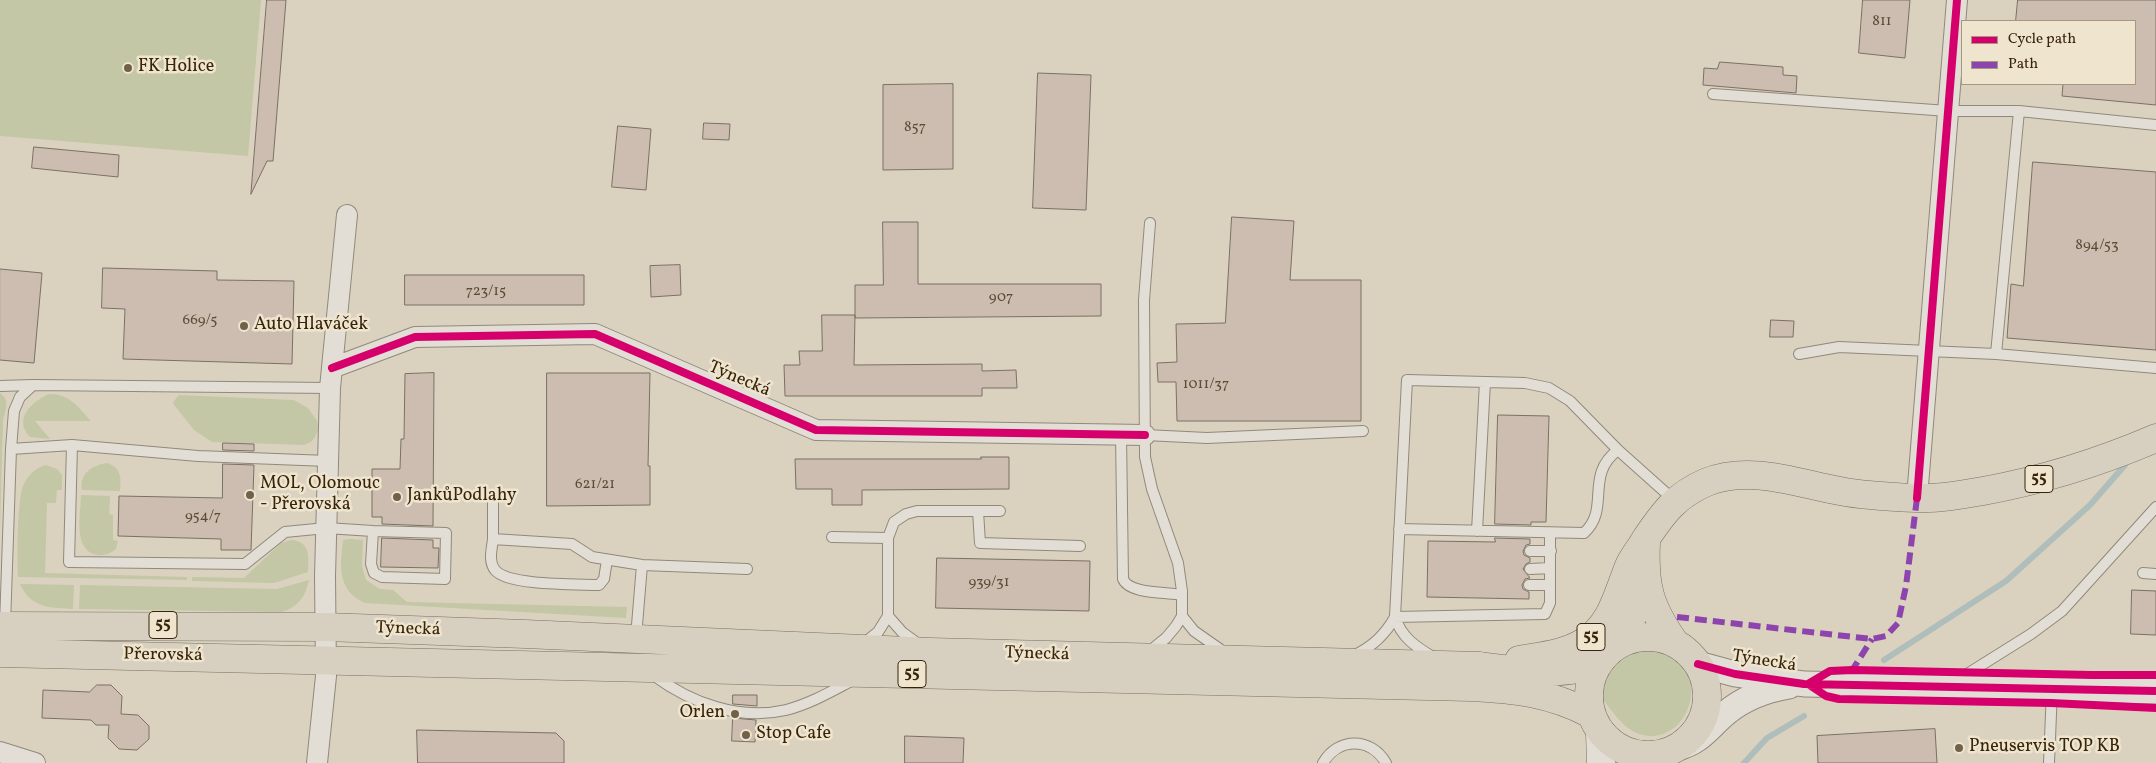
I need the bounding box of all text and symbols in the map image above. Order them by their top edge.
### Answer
house number: 811 [1872,13,1892,31]
legend [1961,20,2136,85]
text: Cycle path [2008,29,2076,50]
text: Path [2008,54,2038,75]
place label: FK Holice [138,57,214,79]
marker: FK Holice [122,62,134,74]
house number: 857 [904,119,926,137]
house number: 894/53 [2075,237,2119,255]
house number: 723/15 [466,283,506,301]
house number: 907 [989,289,1013,307]
house number: 669/5 [183,312,217,330]
place label: Auto Hlaváček [254,315,368,337]
marker: Auto Hlaváček [238,320,250,332]
street label: Týnecká [705,357,773,403]
house number: 1011/37 [1183,376,1229,394]
road number: 55 [2025,466,2053,492]
place label: MOL, Olomouc - Přerovská [260,474,380,516]
house number: 621/21 [575,476,615,494]
place label: JankůPodlahy [407,486,517,508]
marker: MOL, Olomouc - Přerovská [244,489,256,501]
marker: JankůPodlahy [391,491,403,503]
house number: 954/7 [185,508,221,526]
house number: 939/31 [968,574,1010,592]
road number: 55 [149,612,177,638]
street label: Týnecká [375,618,441,642]
road number: 55 [1577,624,1605,650]
street label: Týnecká [1004,643,1070,667]
street label: Přerovská [123,645,203,667]
street label: Týnecká [1730,646,1798,678]
road number: 55 [898,661,926,688]
place label: Orlen [680,703,725,725]
marker: Orlen [729,708,741,720]
place label: Stop Cafe [756,724,831,746]
marker: Stop Cafe [740,729,752,741]
place label: Pneuservis TOP KB [1969,737,2120,759]
marker: Pneuservis TOP KB [1953,742,1965,754]

